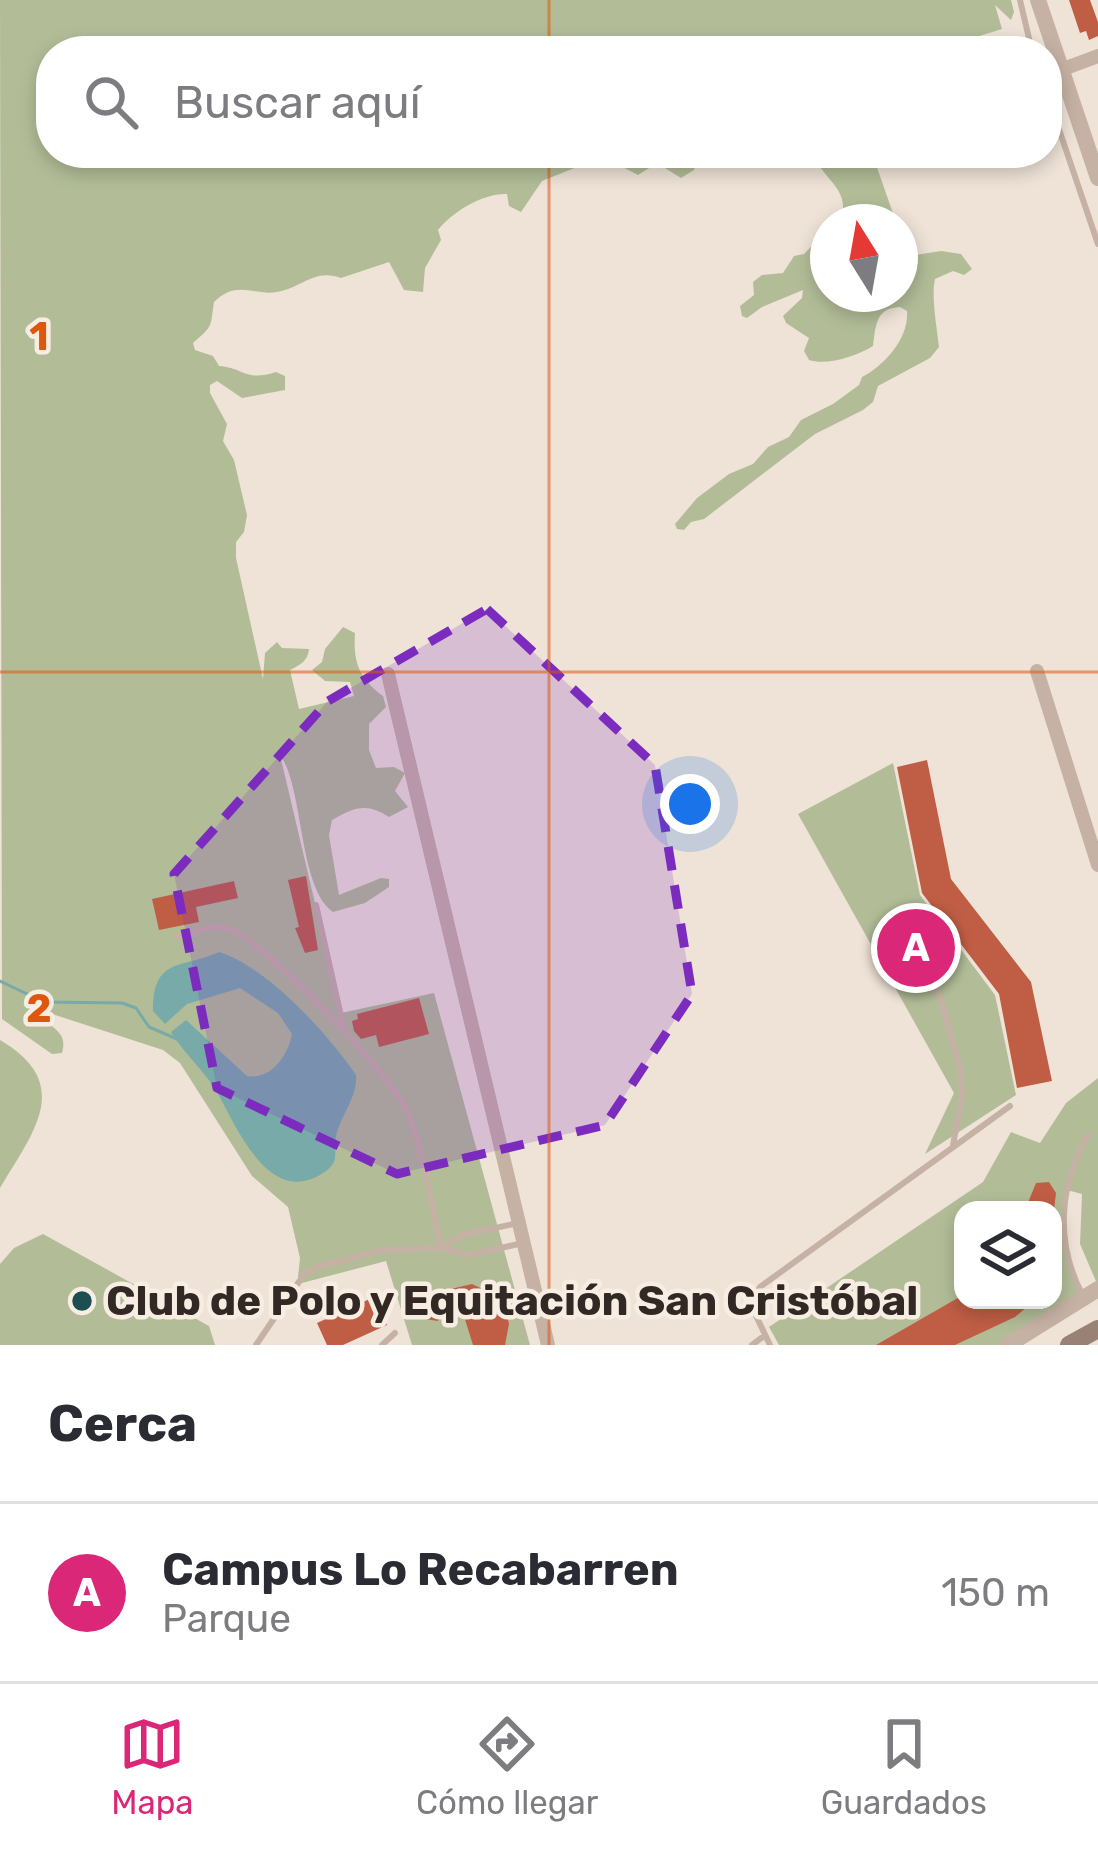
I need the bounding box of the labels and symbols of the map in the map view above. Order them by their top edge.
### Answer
north arrow [810,204,918,312]
text: 1 [29,314,49,360]
your location [660,774,720,834]
pin: A [877,903,955,993]
text: 2 [26,986,52,1032]
place label: Club de Polo y Equitación San Cristóbal [106,1276,918,1326]
marker: Club de Polo y Equitación San Cristóbal [69,1288,95,1314]

